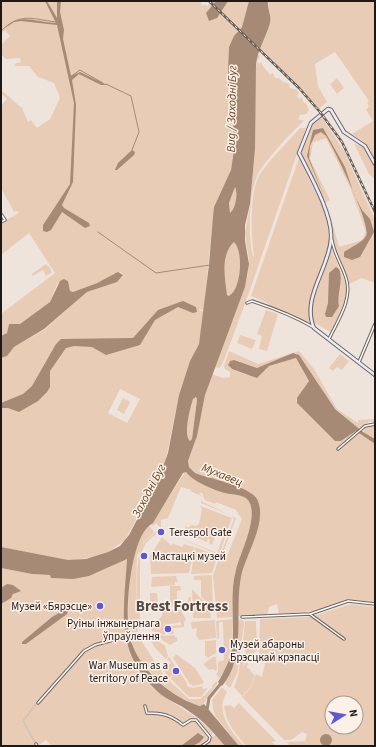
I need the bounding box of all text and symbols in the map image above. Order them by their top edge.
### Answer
water label: Bug / Заходні Буг [223,65,241,153]
water label: Мухавец [199,459,245,491]
water label: Заходні Буг [128,461,170,521]
place label: Terespol Gate [169,525,232,540]
marker: Terespol Gate [156,527,166,537]
place label: Мастацкі музей [152,549,226,564]
marker: Мастацкі музей [139,551,149,561]
district label: Brest Fortress [136,596,228,617]
place label: Музей «Бярэсце» [11,599,92,614]
marker: Музей «Бярэсце» [95,601,105,611]
place label: Руіны інжынернага ўпраўлення [67,616,160,644]
marker: Руіны інжынернага ўпраўлення [163,624,173,634]
place label: Музей абароны Брэсцкай крэпасці [230,637,320,665]
marker: Музей абароны Брэсцкай крэпасці [217,645,227,655]
place label: War Museum as a territory of Peace [89,658,169,686]
marker: War Museum as a territory of Peace [171,666,181,676]
north arrow [324,695,364,735]
text: N [345,708,361,718]

